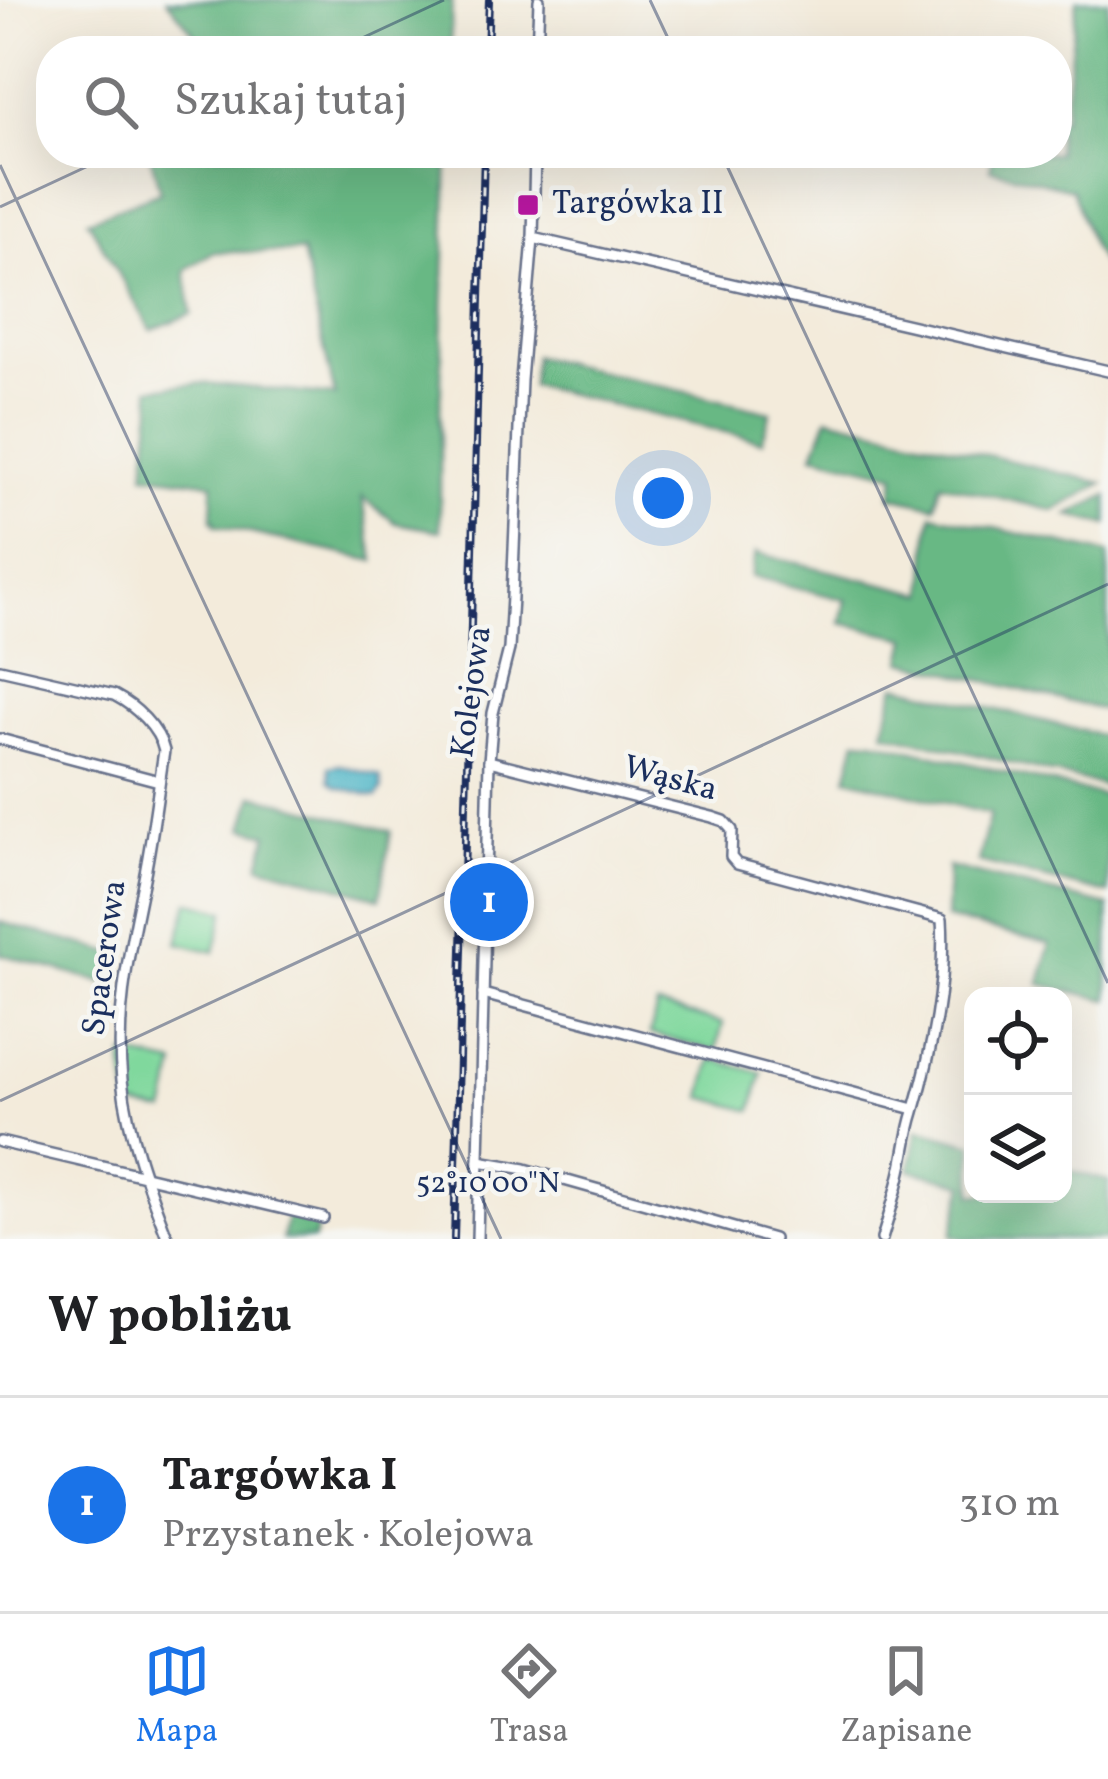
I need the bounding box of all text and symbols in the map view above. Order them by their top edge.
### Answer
search box [36,36,1072,168]
icon: search [78,69,144,135]
text: Szukaj tutaj [174,71,408,134]
place label: Targówka II [552,182,724,228]
marker: Targówka II [515,192,541,218]
your location [633,468,693,528]
street label: Kolejowa [441,623,505,761]
street label: Wąska [618,745,722,815]
pin: 1 [450,857,528,947]
street label: Spacerowa [72,877,140,1039]
map controls [964,987,1072,1203]
button: locate [964,987,1072,1095]
button: layers [964,1095,1072,1203]
text: 52°10'00"N [416,1163,560,1205]
text: W pobliżu [48,1282,292,1353]
text: Targówka I [162,1446,397,1509]
text: 1 [79,1478,95,1532]
text: 310 m [959,1478,1060,1532]
text: Przystanek · Kolejowa [162,1509,534,1563]
tab: Mapa [136,1638,218,1756]
tab: Trasa [490,1638,569,1756]
tab: Zapisane [840,1638,972,1756]

